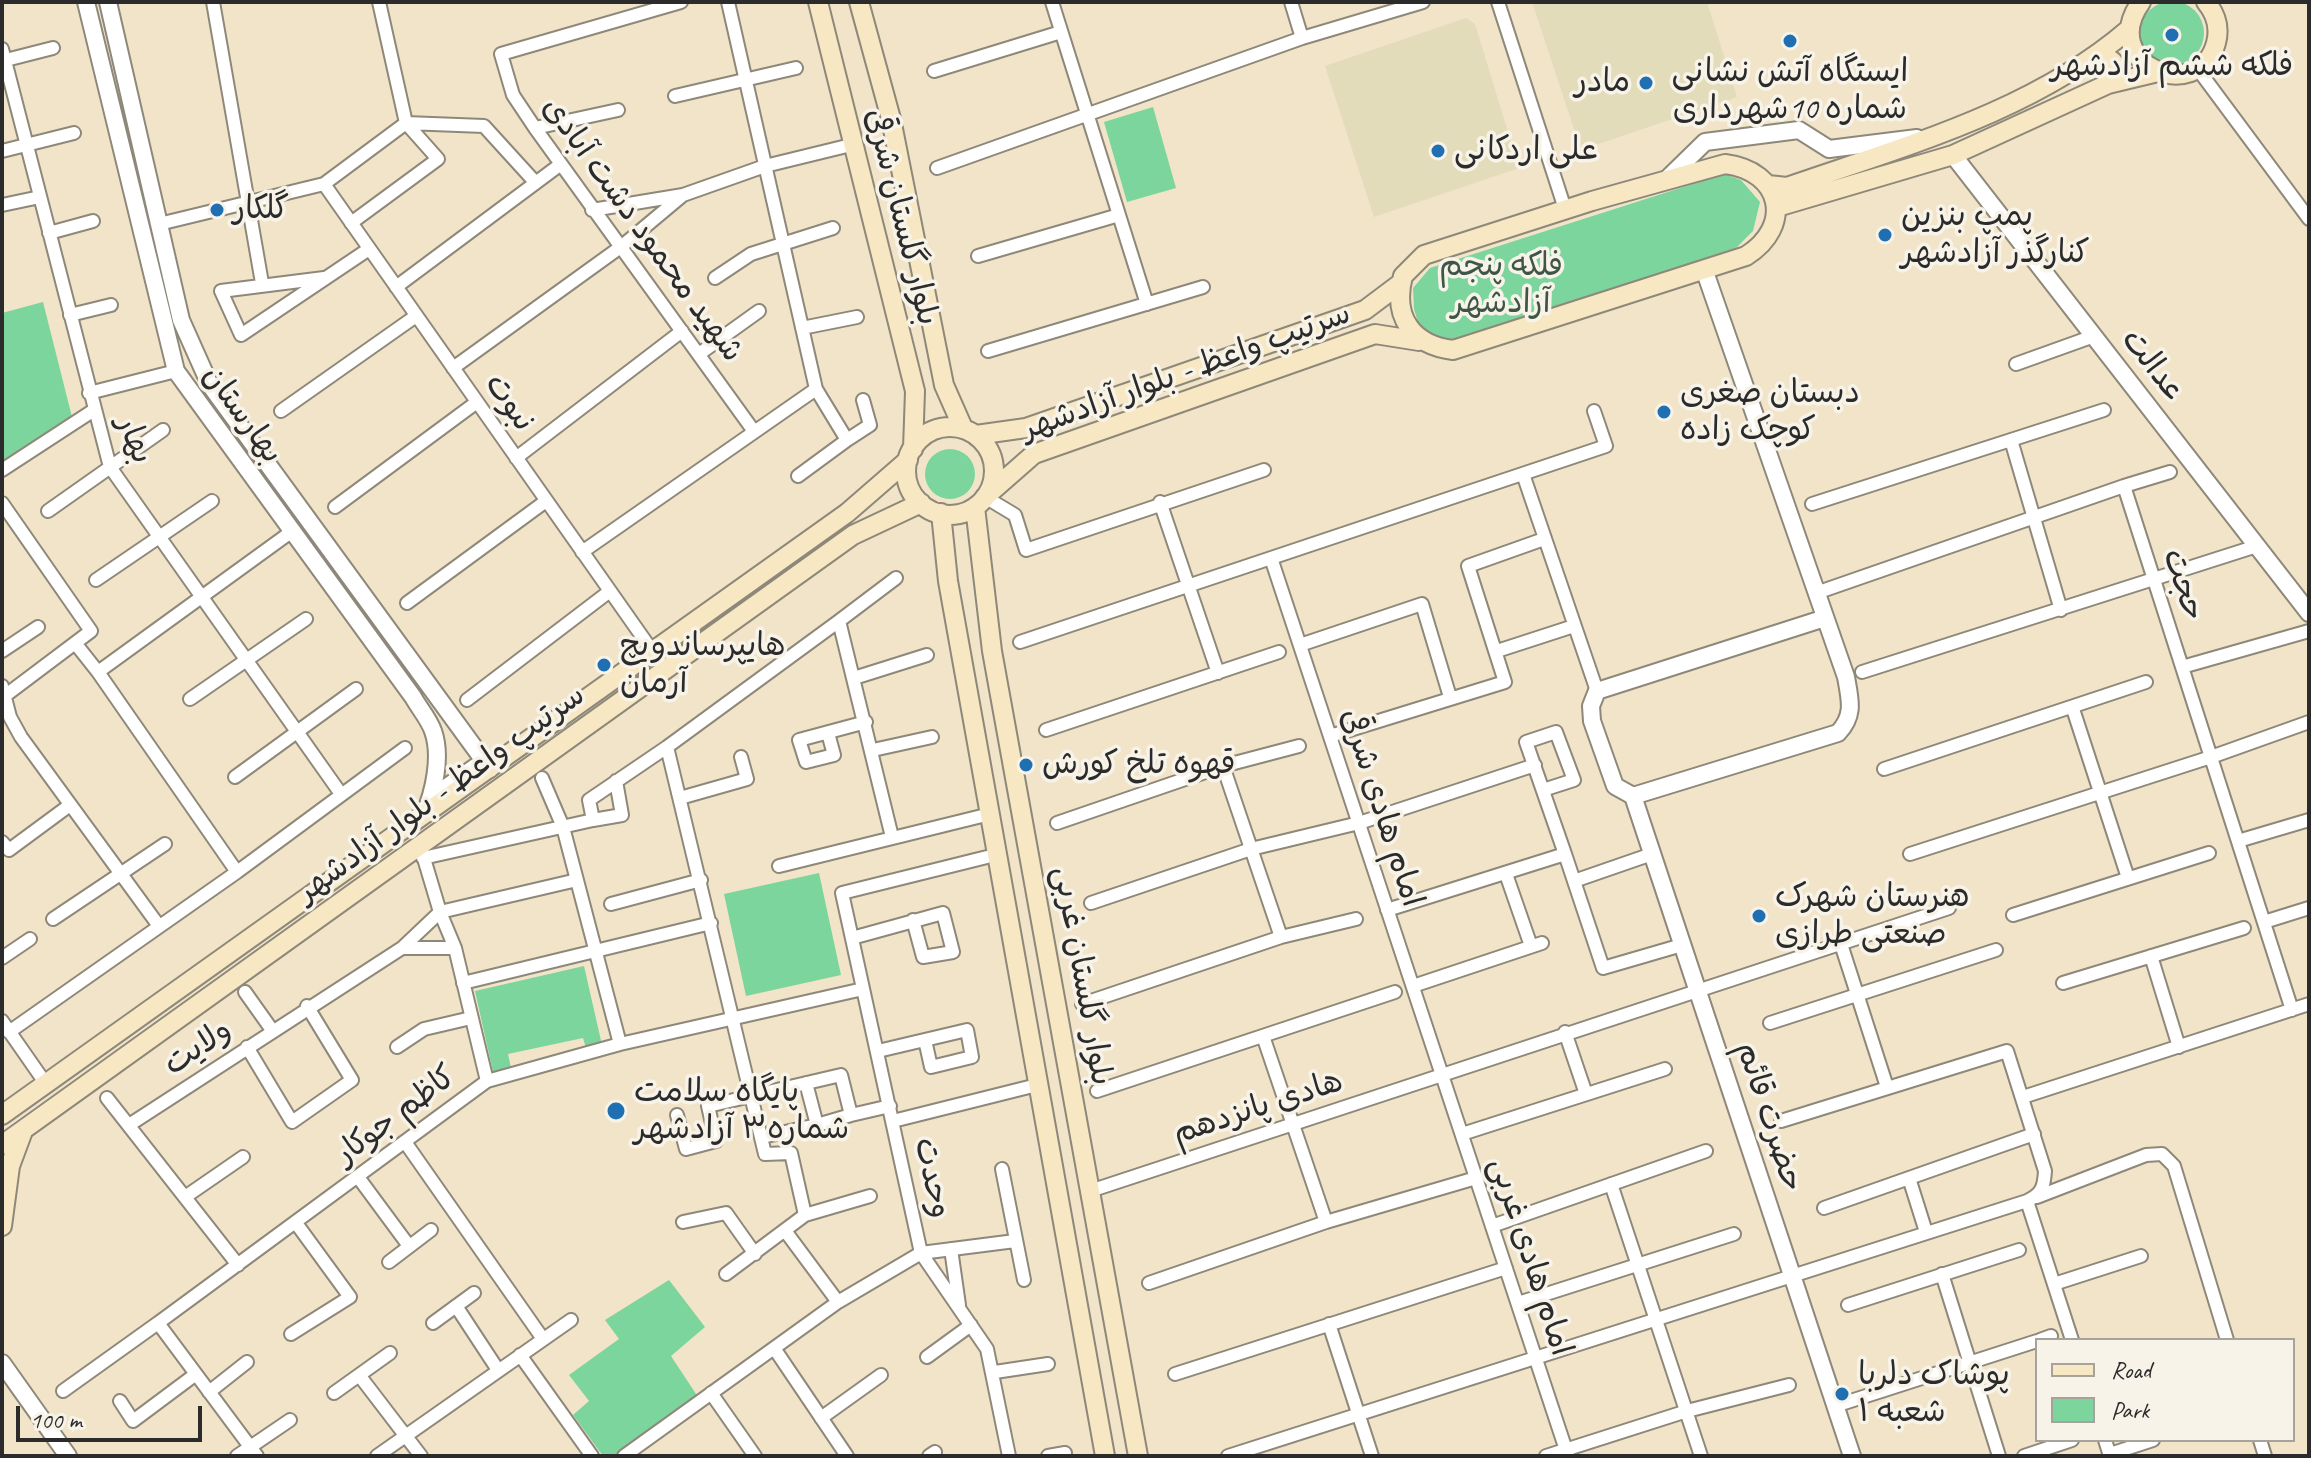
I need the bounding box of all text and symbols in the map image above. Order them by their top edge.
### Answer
marker: فلکه ششم آزادشهر [2163,26,2181,44]
marker: ایستگاه آتش نشانی شماره 10شهرداری [1781,32,1799,50]
place label: فلکه ششم آزادشهر [2051,48,2293,86]
place label: ایستگاه آتش نشانی شماره 10شهرداری [1672,54,1908,129]
place label: مادر [1575,64,1630,102]
marker: مادر [1637,74,1655,92]
street label: شهید محمود دشت آبادی [533,90,751,370]
street label: بلوار گلستان شرقی [856,105,946,329]
place label: علی اردکانی [1454,132,1598,170]
marker: علی اردکانی [1429,142,1447,160]
place label: گلکار [233,191,289,229]
place label: پمپ بنزین کنارگذر آزادشهر [1901,198,2090,273]
marker: گلکار [208,201,226,219]
marker: پمپ بنزین کنارگذر آزادشهر [1876,226,1894,244]
park label: فلکه پنجم آزادشهر [1439,248,1563,323]
street label: سرتیپ واعظ - بلوار آزادشهر [1016,295,1356,449]
street label: عدالت [2112,322,2194,410]
street label: بهارستان [193,358,291,472]
street label: نبوت [476,367,542,439]
place label: دبستان صغری کوچک زاده [1680,375,1860,450]
marker: دبستان صغری کوچک زاده [1655,403,1673,421]
street label: بهار [107,410,161,470]
street label: حجت [2153,544,2213,626]
place label: هایپرساندویچ آرمان [620,628,785,703]
marker: هایپرساندویچ آرمان [595,656,613,674]
street label: سرتیپ واعظ - بلوار آزادشهر [289,676,593,912]
street label: امام هادی شرقی [1331,704,1431,912]
place label: قهوه تلخ کورش [1042,746,1235,784]
marker: قهوه تلخ کورش [1017,756,1035,774]
street label: بلوار گلستان غربی [1044,863,1120,1089]
place label: هنرستان شهرک صنعتی طرازی [1775,879,1970,954]
marker: هنرستان شهرک صنعتی طرازی [1750,907,1768,925]
street label: ولایت [157,1012,239,1084]
street label: حضرت قائم [1727,1037,1811,1197]
street label: کاظم جوکار [328,1058,464,1174]
street label: هادی پانزدهم [1168,1062,1348,1154]
place label: پایگاه سلامت شماره۳ آزادشهر [634,1074,849,1149]
marker: پایگاه سلامت شماره۳ آزادشهر [605,1100,627,1122]
street label: وحدت [905,1134,959,1222]
street label: امام هادی غربی [1480,1153,1580,1361]
legend [2035,1338,2295,1442]
text: Road [2111,1355,2151,1385]
place label: پوشاک دلربا شعبه ۱ [1858,1357,2010,1432]
marker: پوشاک دلربا شعبه ۱ [1833,1385,1851,1403]
scale bar [20,1390,206,1440]
text: Park [2111,1395,2149,1425]
text: 100 m [30,1405,82,1435]

